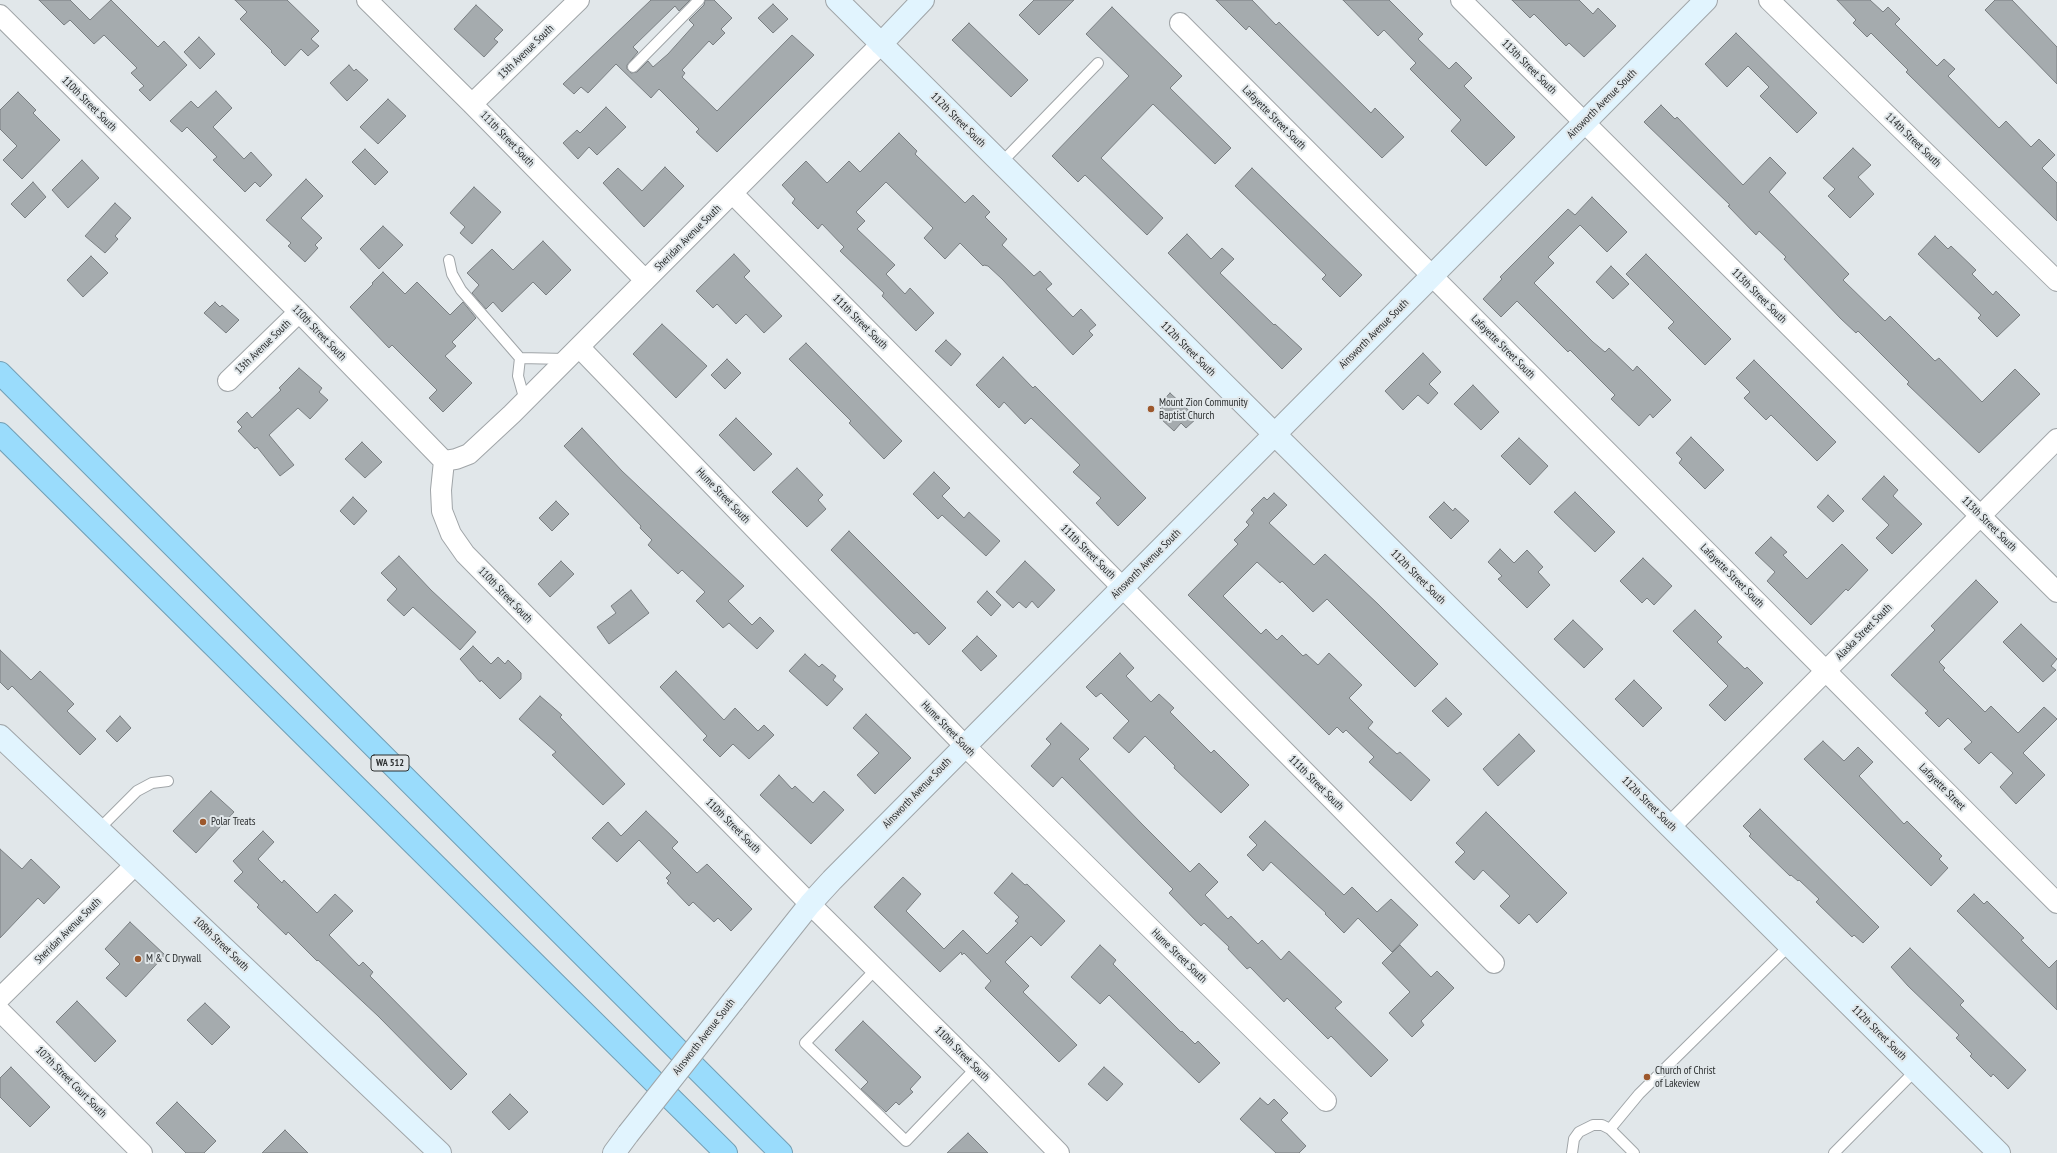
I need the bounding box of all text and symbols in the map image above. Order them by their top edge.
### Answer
street label: 13th Avenue South [495,22,557,82]
street label: 113th Street South [1499,37,1559,97]
street label: Ainsworth Avenue South [1564,66,1640,142]
street label: 110th Street South [59,74,119,134]
street label: Lafayette Street South [1239,83,1309,153]
street label: 112th Street South [928,90,988,150]
street label: 111th Street South [477,108,537,170]
street label: 114th Street South [1882,110,1944,170]
street label: Sheridan Avenue South [652,202,724,274]
street label: 113th Street South [1729,266,1789,326]
street label: 111th Street South [830,292,890,352]
street label: Ainsworth Avenue South [1336,296,1412,372]
street label: 110th Street South [289,302,349,364]
street label: Lafayette Street South [1468,312,1538,382]
street label: 13th Avenue South [232,317,294,377]
street label: 112th Street South [1158,319,1218,379]
place label: Mount Zion Community Baptist Church [1159,396,1248,422]
marker: Mount Zion Community Baptist Church [1146,404,1156,414]
street label: Hume Street South [693,466,753,526]
street label: 113th Street South [1959,494,2019,554]
street label: 111th Street South [1058,522,1118,582]
street label: Ainsworth Avenue South [1108,526,1184,602]
street label: Lafayette Street South [1697,541,1767,611]
street label: 112th Street South [1388,547,1448,607]
street label: 110th Street South [475,564,535,626]
street label: Alaska Street South [1833,601,1895,663]
street label: Hume Street South [918,699,978,759]
street label: 111th Street South [1286,753,1346,813]
road number: WA 512 [371,755,409,771]
street label: Ainsworth Avenue South [880,755,954,831]
street label: Lafayette Street [1916,761,1968,813]
street label: 112th Street South [1619,774,1679,834]
street label: 110th Street South [703,796,763,856]
place label: Polar Treats [211,815,255,829]
marker: Polar Treats [198,817,208,827]
street label: Sheridan Avenue South [32,895,104,967]
street label: 108th Street South [190,914,252,974]
street label: Hume Street South [1149,926,1209,986]
place label: M & C Drywall [146,952,201,966]
marker: M & C Drywall [133,954,143,964]
street label: Ainsworth Avenue South [670,996,738,1078]
street label: 112th Street South [1849,1003,1909,1063]
street label: 110th Street South [932,1024,992,1084]
street label: 107th Street Court South [33,1044,109,1120]
place label: Church of Christ of Lakeview [1655,1064,1716,1090]
marker: Church of Christ of Lakeview [1642,1072,1652,1082]

